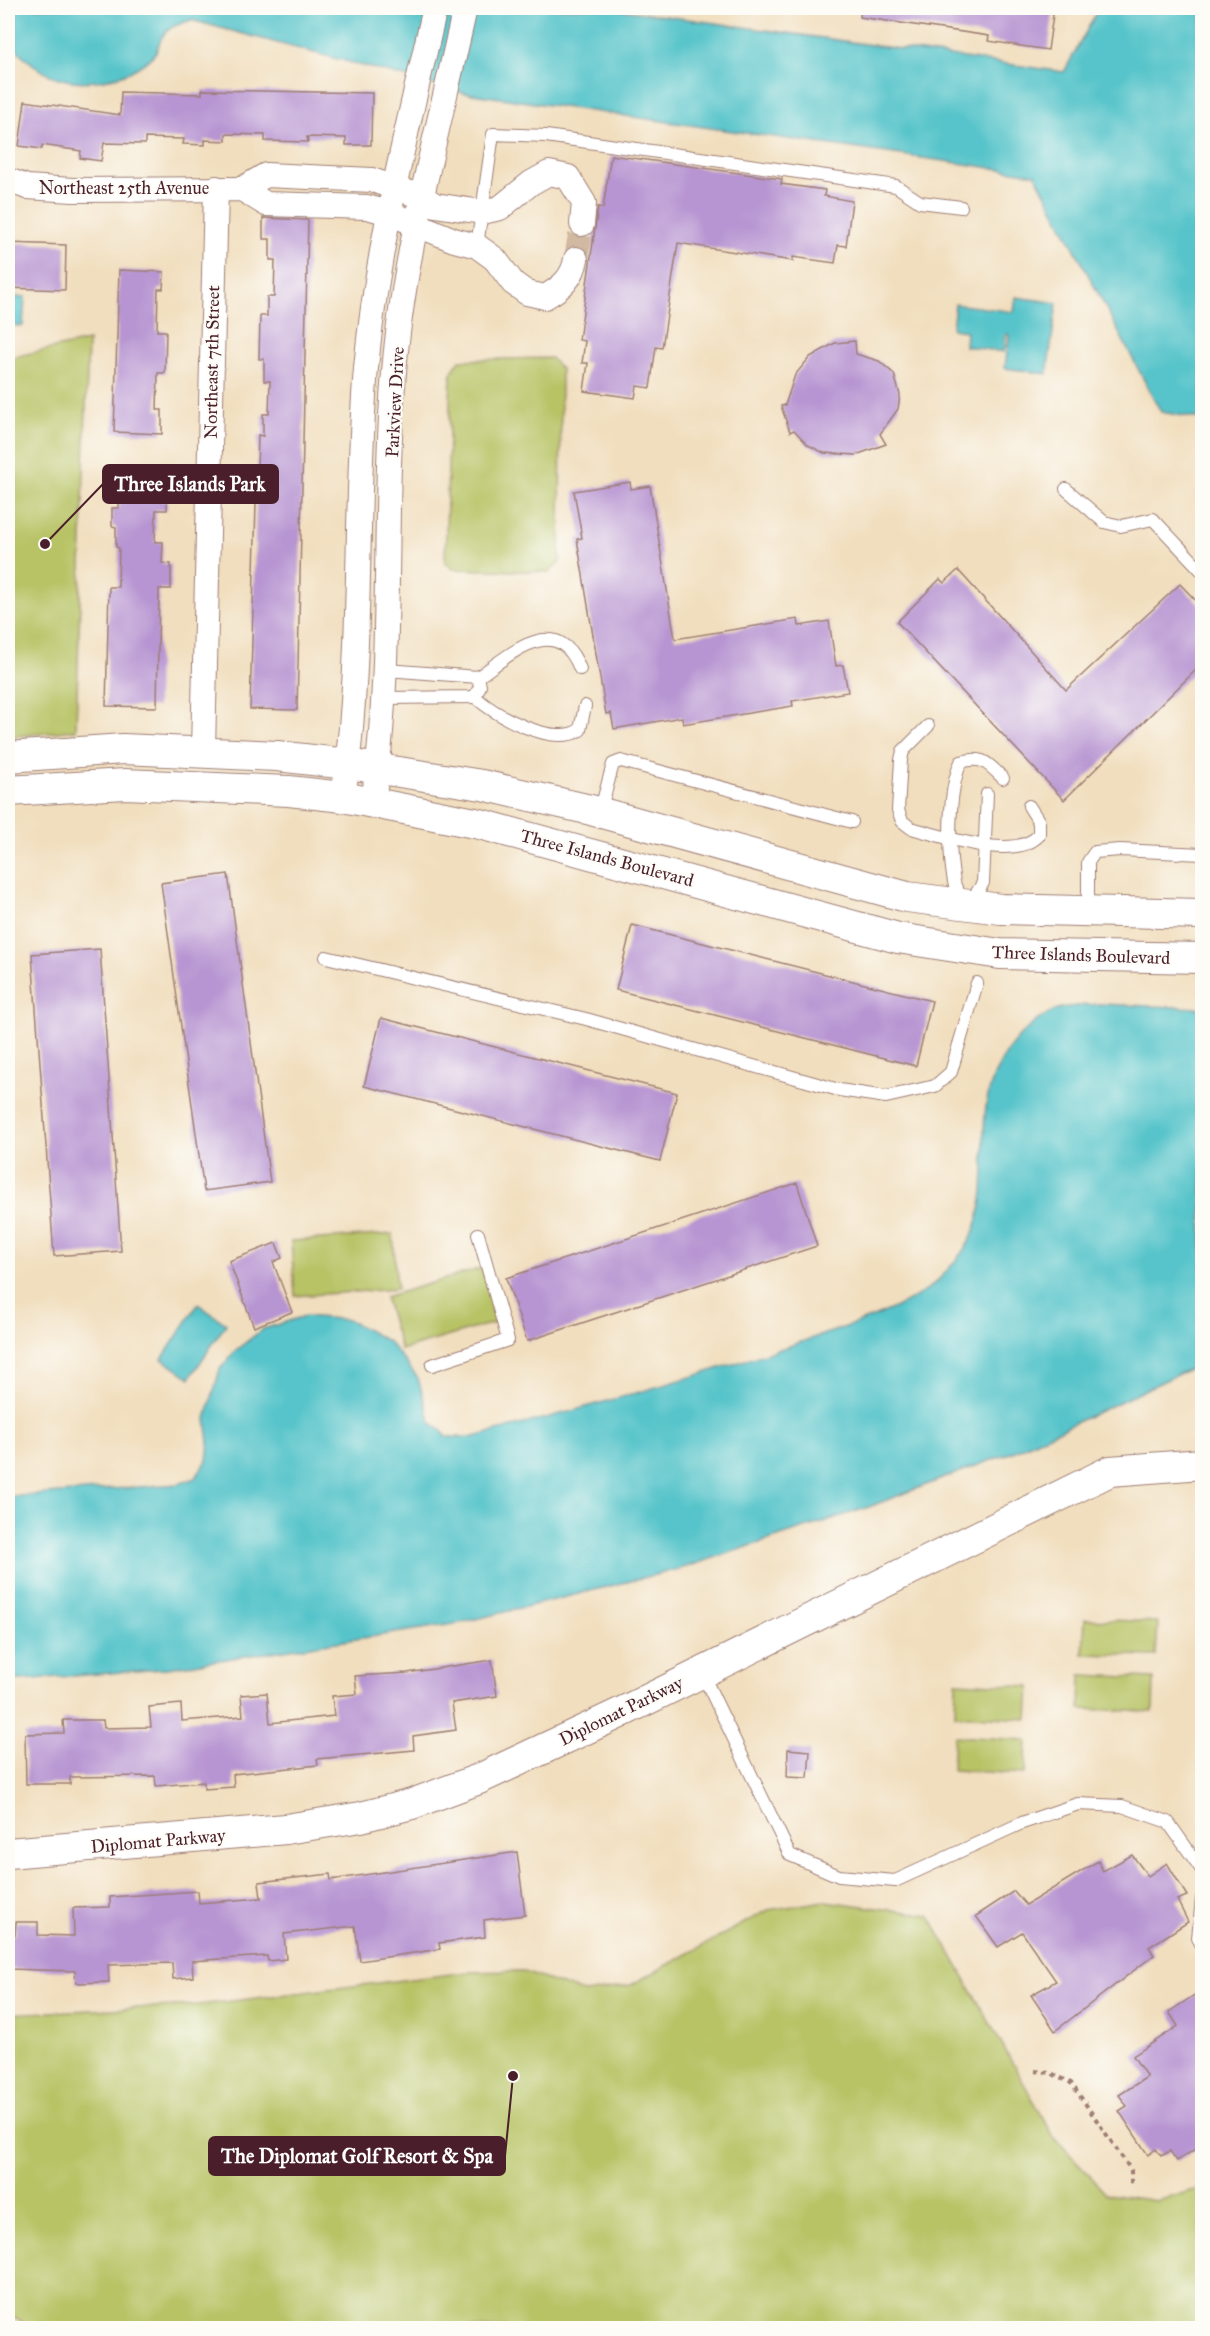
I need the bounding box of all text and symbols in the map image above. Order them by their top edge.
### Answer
street label: Northeast 25th Avenue [39,177,209,199]
street label: Northeast 7th Street [200,284,224,439]
street label: Parkview Drive [381,346,409,458]
callout: Three Islands Park [103,465,278,503]
text: Three Islands Park [113,472,266,496]
street label: Three Islands Boulevard [518,824,696,892]
street label: Three Islands Boulevard [991,941,1171,969]
street label: Diplomat Parkway [555,1671,687,1750]
street label: Diplomat Parkway [90,1824,227,1858]
callout: The Diplomat Golf Resort & Spa [209,2137,505,2175]
text: The Diplomat Golf Resort & Spa [220,2144,493,2169]

